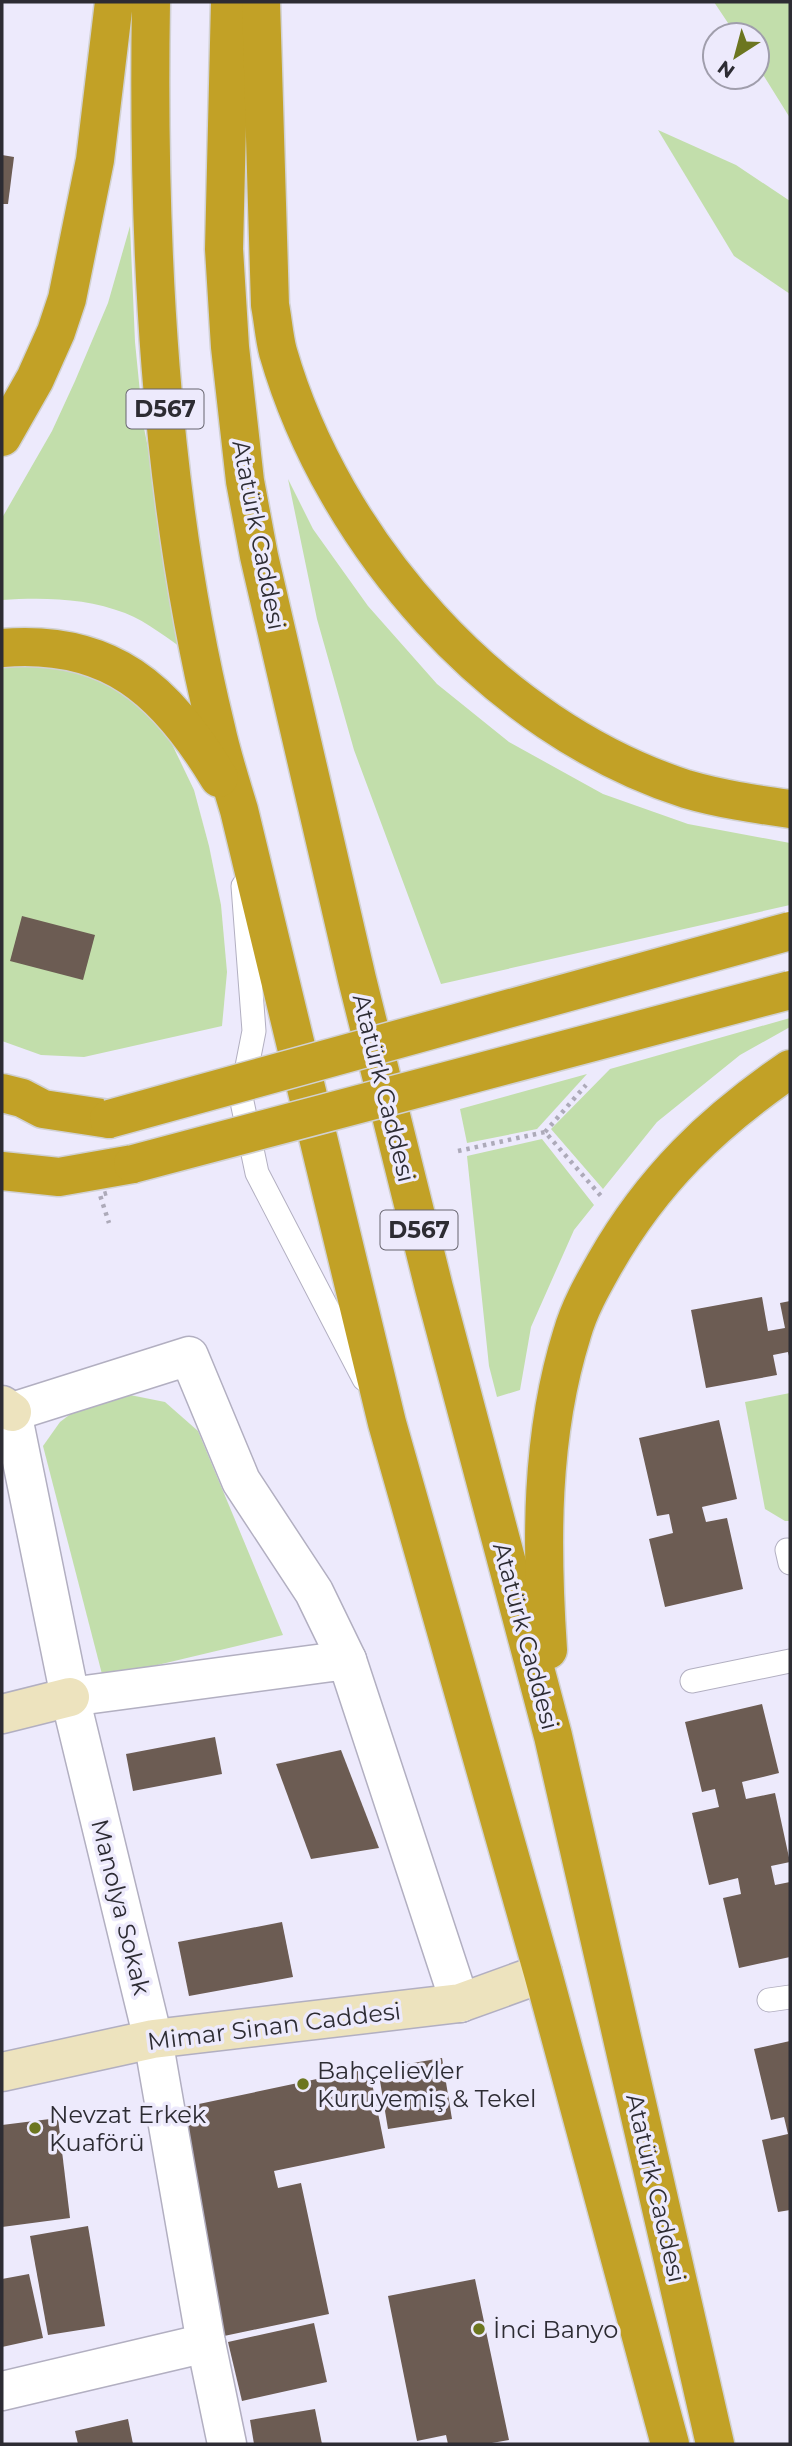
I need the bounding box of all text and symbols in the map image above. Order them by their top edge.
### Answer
north arrow [701,21,771,91]
text: N [713,56,739,83]
road number: D567 [127,390,204,428]
street label: Atatürk Caddesi [226,438,292,632]
street label: Atatürk Caddesi [347,991,421,1185]
road number: D567 [380,1210,458,1250]
street label: Atatürk Caddesi [487,1539,565,1733]
street label: Manolya Sokak [85,1816,157,1999]
street label: Mimar Sinan Caddesi [146,1996,402,2056]
place label: Bahçelievler Kuruyemiş & Tekel [317,2056,537,2113]
marker: Bahçelievler Kuruyemiş & Tekel [295,2076,311,2092]
street label: Atatürk Caddesi [620,2091,692,2285]
place label: Nevzat Erkek Kuaförü [49,2100,207,2157]
marker: Nevzat Erkek Kuaförü [27,2120,43,2136]
place label: İnci Banyo [493,2315,618,2344]
marker: İnci Banyo [471,2321,487,2337]

